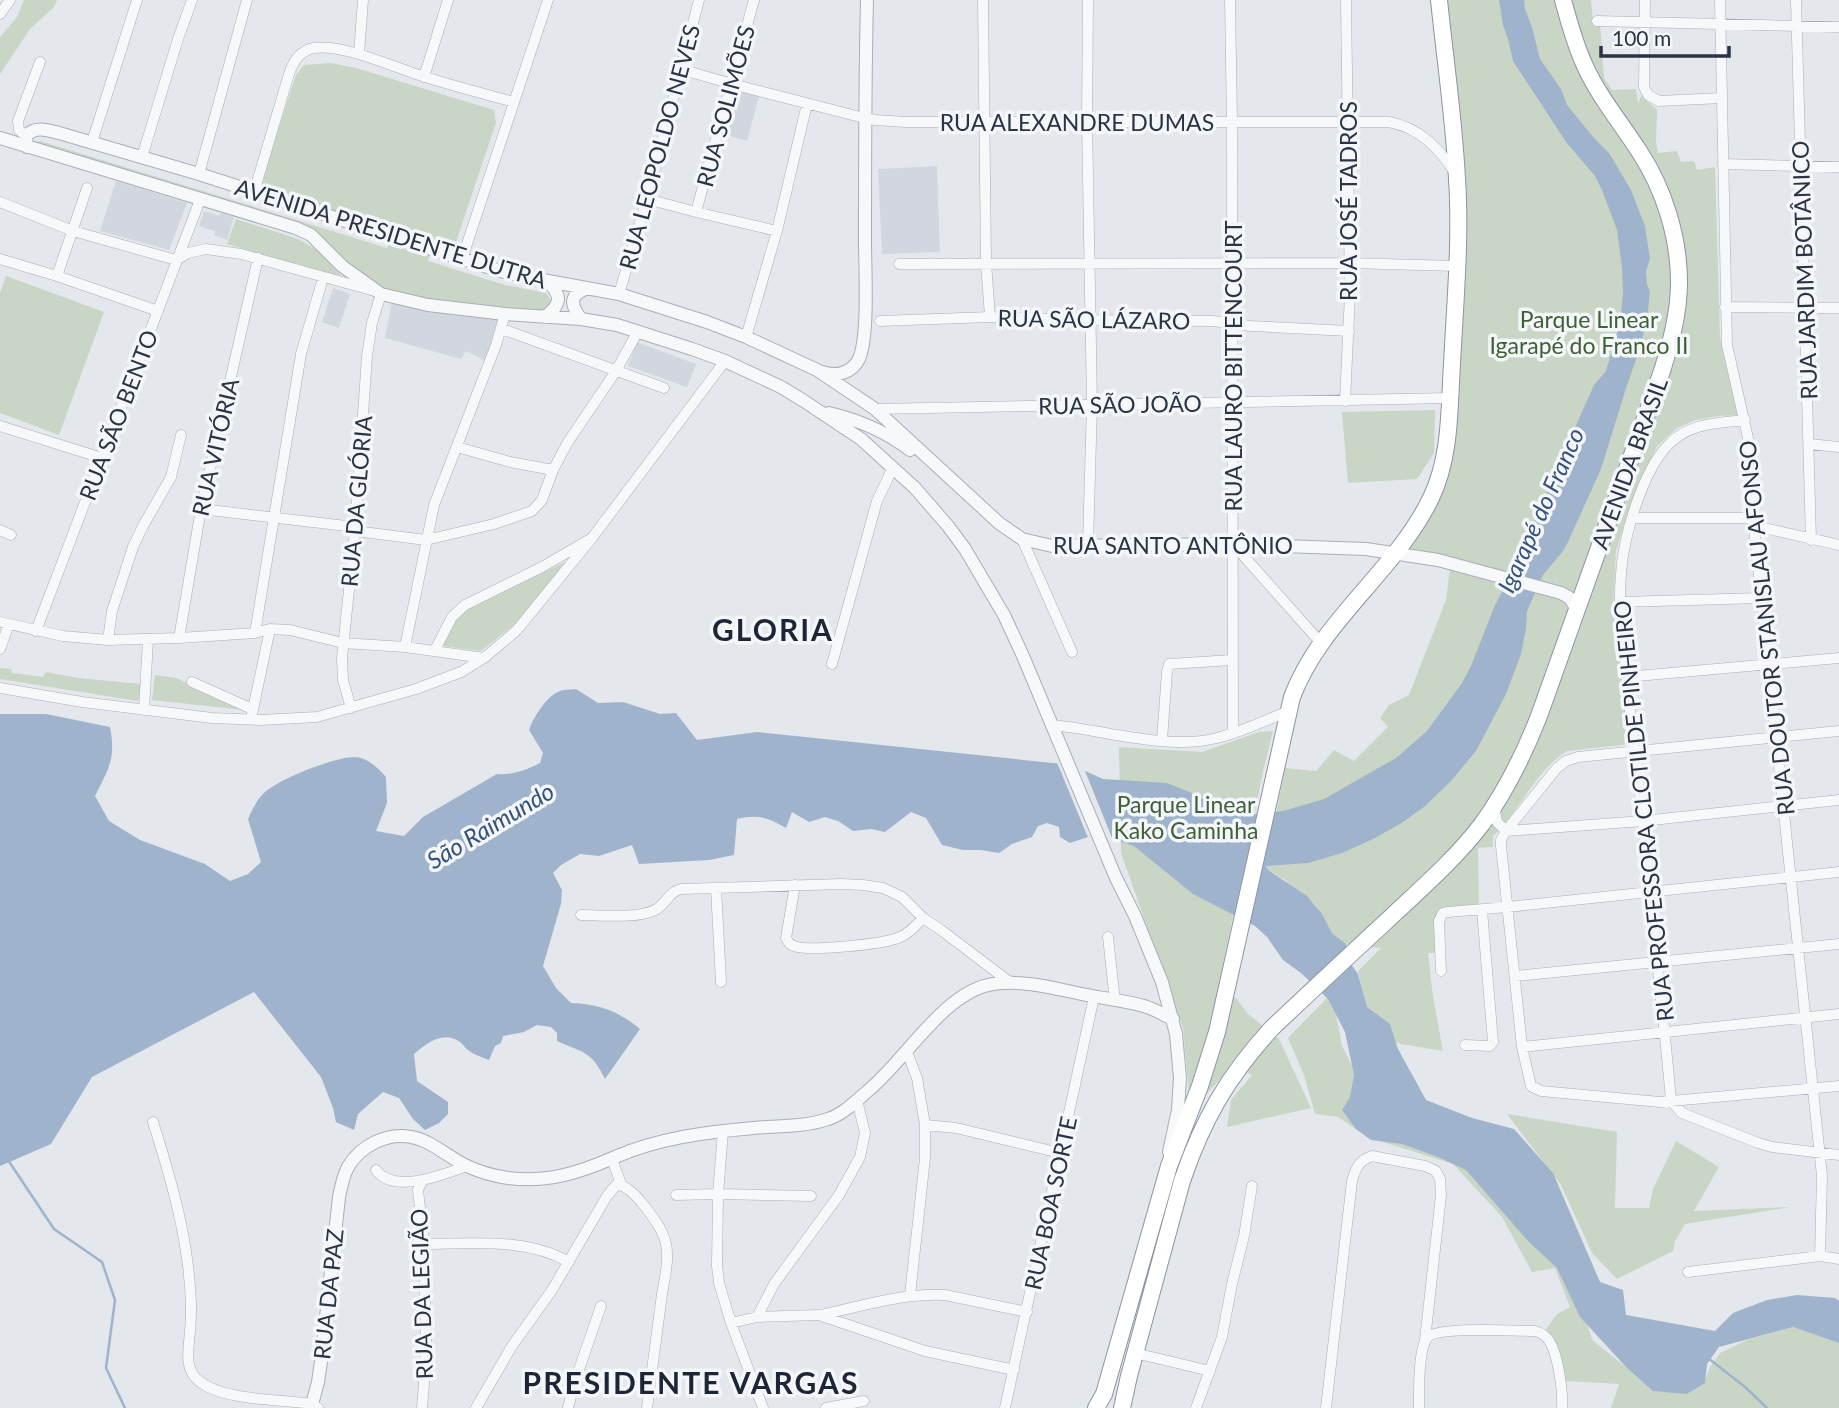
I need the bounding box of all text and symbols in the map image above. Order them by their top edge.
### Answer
scale bar [1601,14,1729,58]
street label: RUA LEOPOLDO NEVES [613,21,705,273]
street label: RUA SOLIMÕES [690,22,760,190]
text: 100 m [1612,25,1671,50]
street label: RUA JOSÉ TADROS [1334,101,1362,301]
street label: RUA ALEXANDRE DUMAS [940,108,1214,136]
street label: RUA JARDIM BOTÂNICO [1785,140,1823,400]
street label: AVENIDA PRESIDENTE DUTRA [232,172,551,294]
street label: RUA LAURO BITTENCOURT [1219,220,1247,512]
street label: RUA SÃO LÁZARO [997,303,1191,335]
park label: Parque Linear Igarapé do Franco II [1490,305,1688,359]
street label: RUA SÃO BENTO [73,326,163,504]
street label: AVENIDA BRASIL [1585,373,1673,553]
street label: RUA VITÓRIA [186,375,245,519]
street label: RUA SÃO JOÃO [1038,389,1202,419]
street label: RUA DA GLÓRIA [335,414,377,588]
water label: Igarapé do Franco [1491,423,1589,597]
street label: RUA DOUTOR STANISLAU AFONSO [1732,439,1800,817]
street label: RUA SANTO ANTÔNIO [1053,531,1293,559]
street label: RUA PROFESSORA CLOTILDE PINHEIRO [1607,599,1679,1023]
district label: GLORIA [712,611,834,647]
water label: São Raimundo [421,776,559,874]
park label: Parque Linear Kako Caminha [1114,790,1258,844]
street label: RUA BOA SORTE [1018,1114,1082,1292]
street label: RUA DA LEGIÃO [404,1208,438,1380]
street label: RUA DA PAZ [307,1227,349,1361]
district label: PRESIDENTE VARGAS [523,1364,859,1400]

